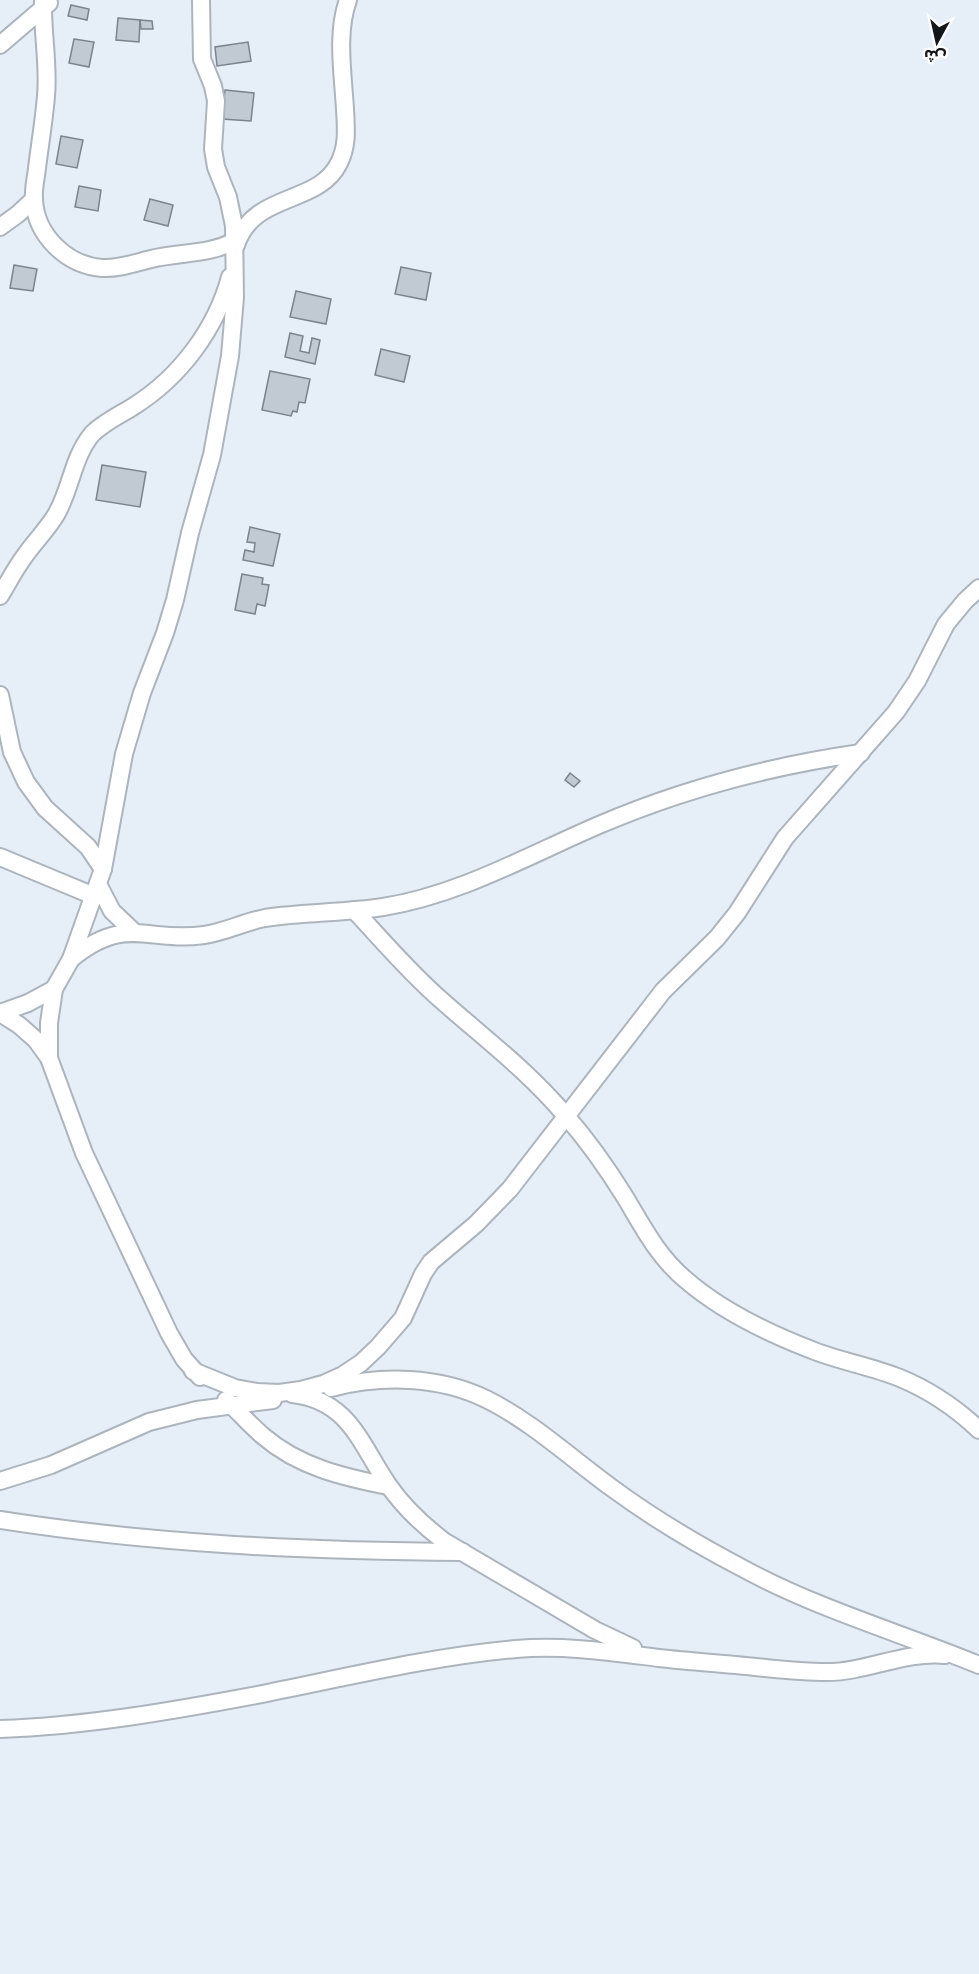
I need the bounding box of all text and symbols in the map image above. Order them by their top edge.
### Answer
north arrow [907,12,967,72]
text: ش [923,45,947,67]

